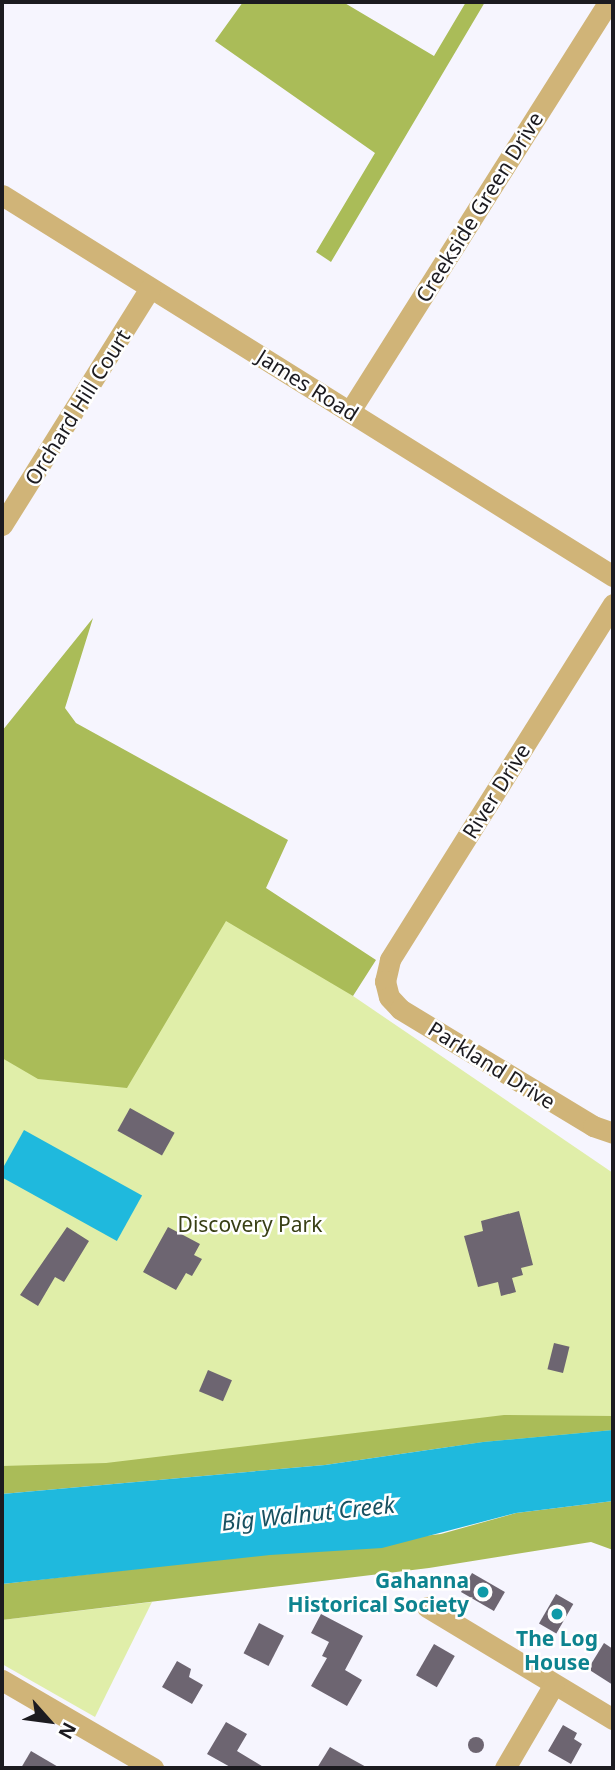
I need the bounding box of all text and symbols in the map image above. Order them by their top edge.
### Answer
street label: Creekside Green Drive [410,107,548,307]
street label: Orchard Hill Court [19,325,135,489]
street label: James Road [253,344,363,426]
street label: River Drive [457,739,535,843]
street label: Parkland Drive [424,1016,560,1114]
park label: Discovery Park [178,1211,322,1237]
water label: Big Walnut Creek [220,1490,396,1536]
place label: Gahanna Historical Society [288,1567,469,1617]
marker: Gahanna Historical Society [475,1584,491,1600]
marker: The Log House [549,1606,565,1622]
place label: The Log House [516,1625,598,1675]
north arrow [14,1686,84,1756]
text: N [52,1718,83,1744]

